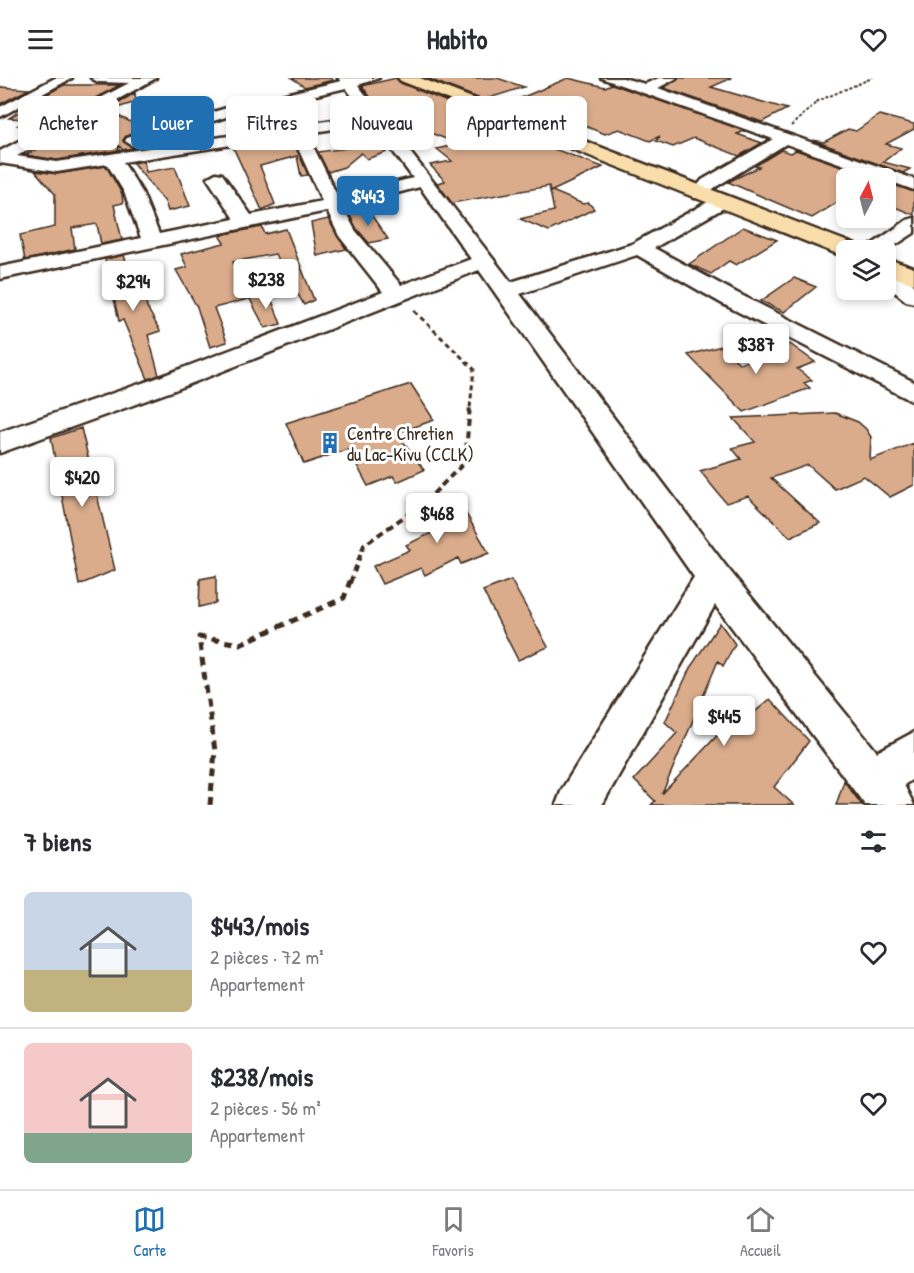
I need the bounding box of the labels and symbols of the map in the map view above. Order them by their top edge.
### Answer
north arrow [836,168,896,228]
pin: $443 [332,176,404,227]
pin: $238 [230,259,302,310]
pin: $294 [97,261,169,312]
pin: $387 [720,324,792,375]
place label: Centre Chretien du Lac-Kivu (CCLK) [347,421,474,467]
building icon: Centre Chretien du Lac-Kivu (CCLK) [318,431,342,455]
pin: $420 [46,457,118,508]
pin: $468 [401,493,473,544]
pin: $445 [688,696,760,747]

